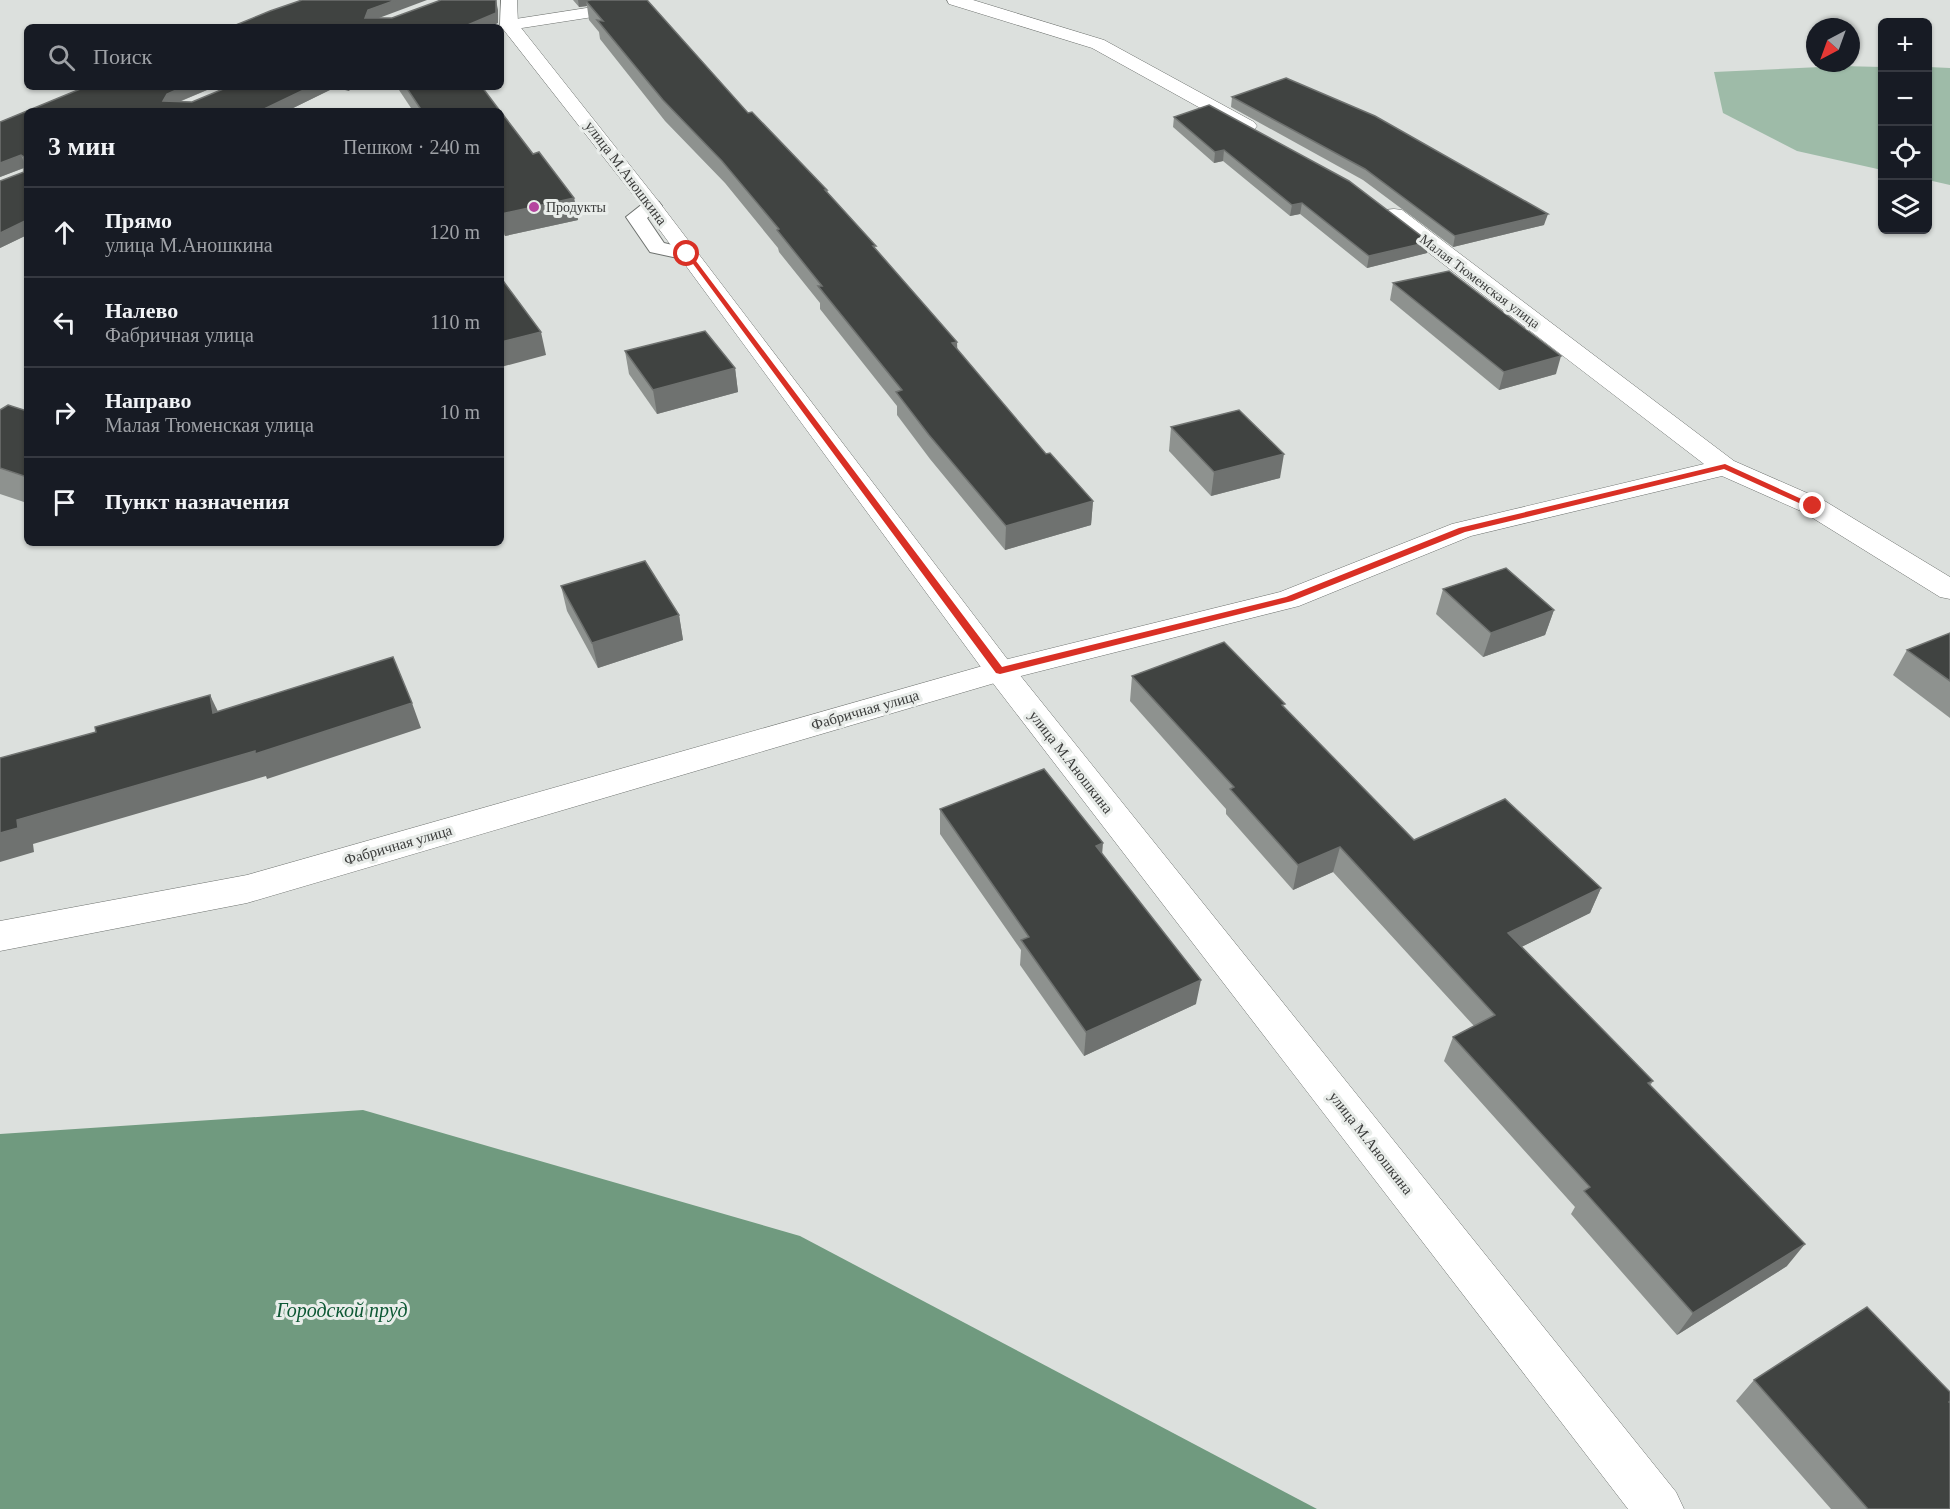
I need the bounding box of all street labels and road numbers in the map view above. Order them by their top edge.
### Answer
street label: улица М.Аношкина [582,118,670,228]
street label: Малая Тюменская улица [1417,231,1543,332]
street label: Фабричная улица [809,687,921,733]
street label: улица М.Аношкина [1026,708,1116,817]
street label: Фабричная улица [342,822,454,868]
street label: улица М.Аношкина [1326,1089,1416,1198]

